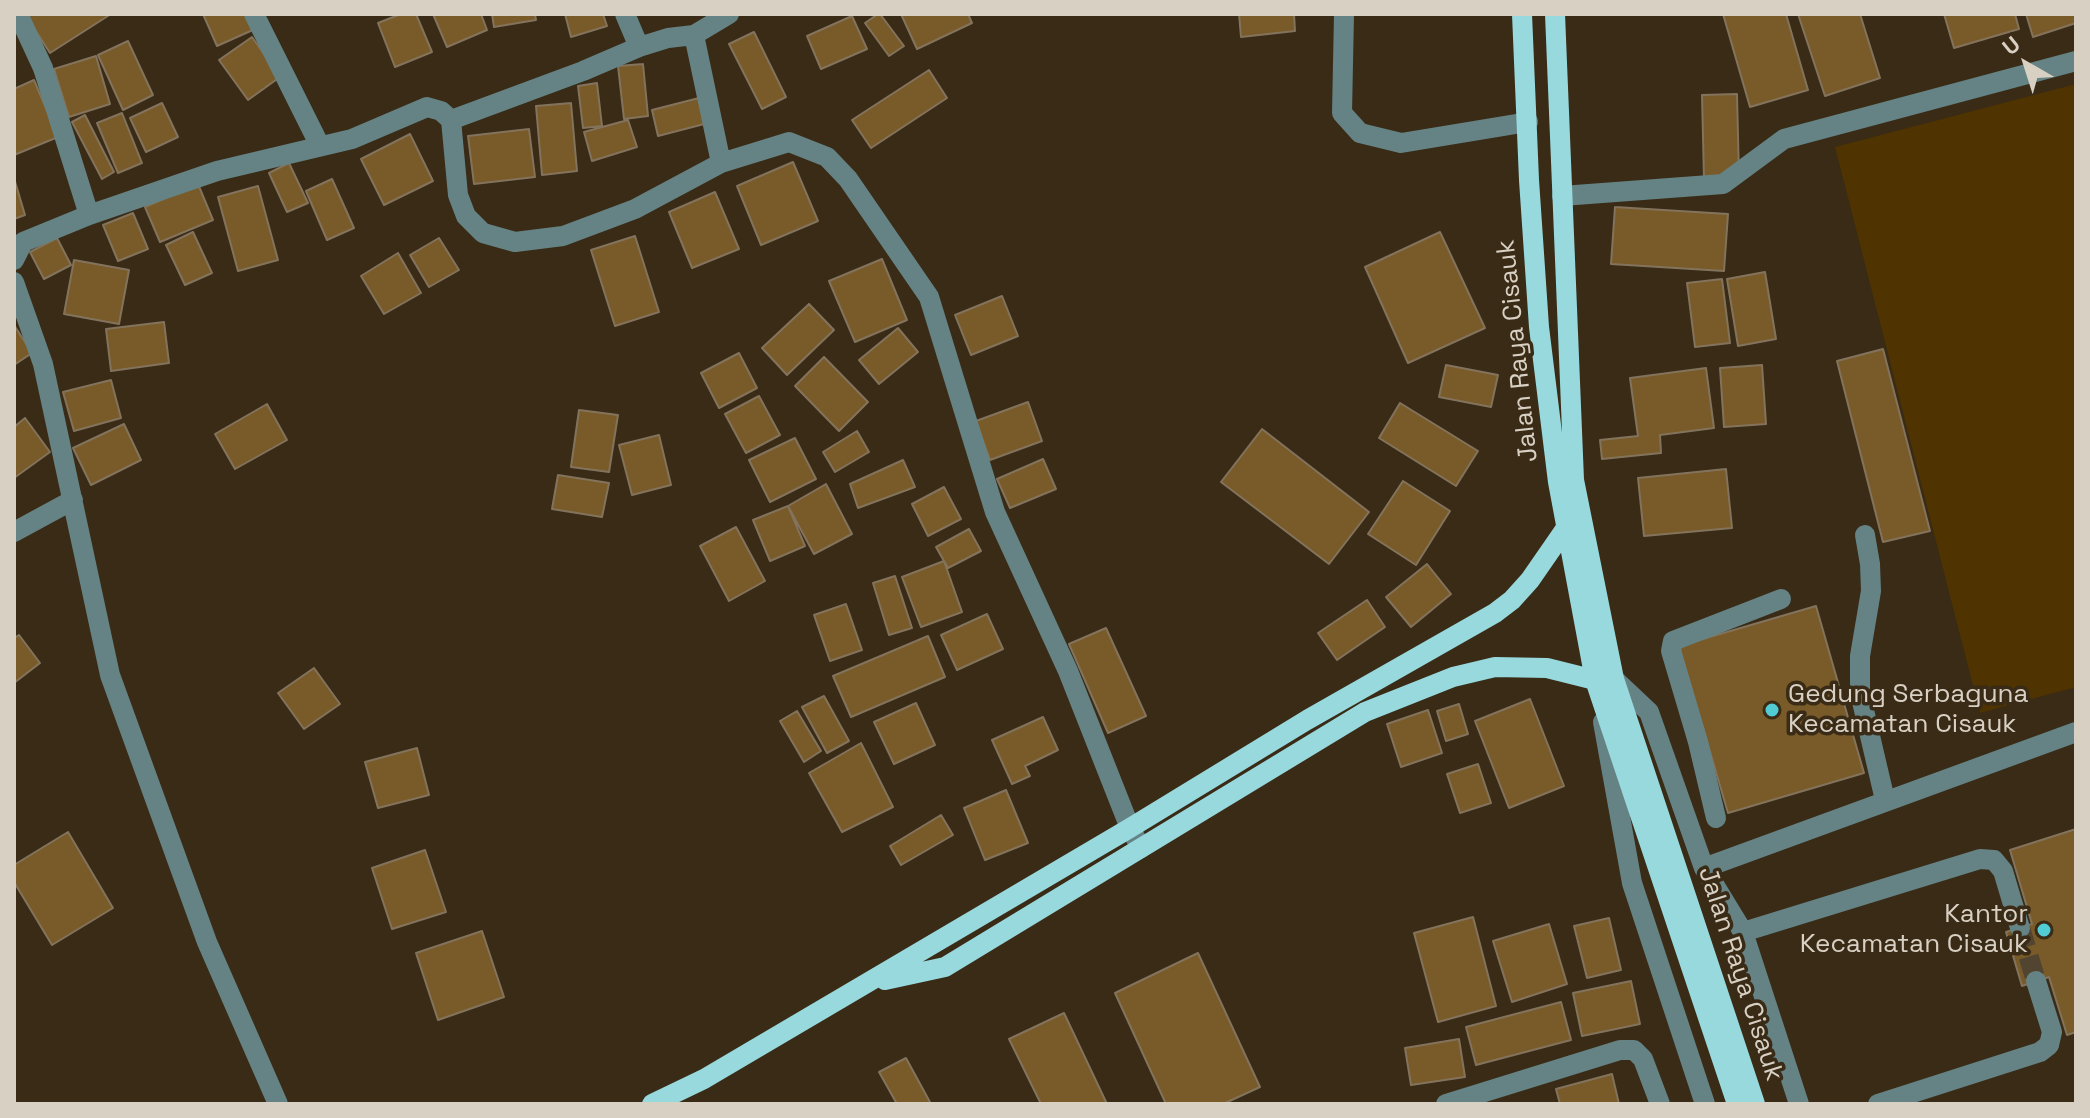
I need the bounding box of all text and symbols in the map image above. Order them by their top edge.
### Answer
north arrow [1986,24,2066,104]
text: U [1996,30,2025,61]
street label: Jalan Raya Cisauk [1491,238,1545,464]
place label: Gedung Serbaguna Kecamatan Cisauk [1788,679,2028,740]
marker: Gedung Serbaguna Kecamatan Cisauk [1763,701,1781,719]
street label: Jalan Raya Cisauk [1691,863,1789,1085]
place label: Kantor Kecamatan Cisauk [1800,899,2028,960]
marker: Kantor Kecamatan Cisauk [2035,921,2053,939]

